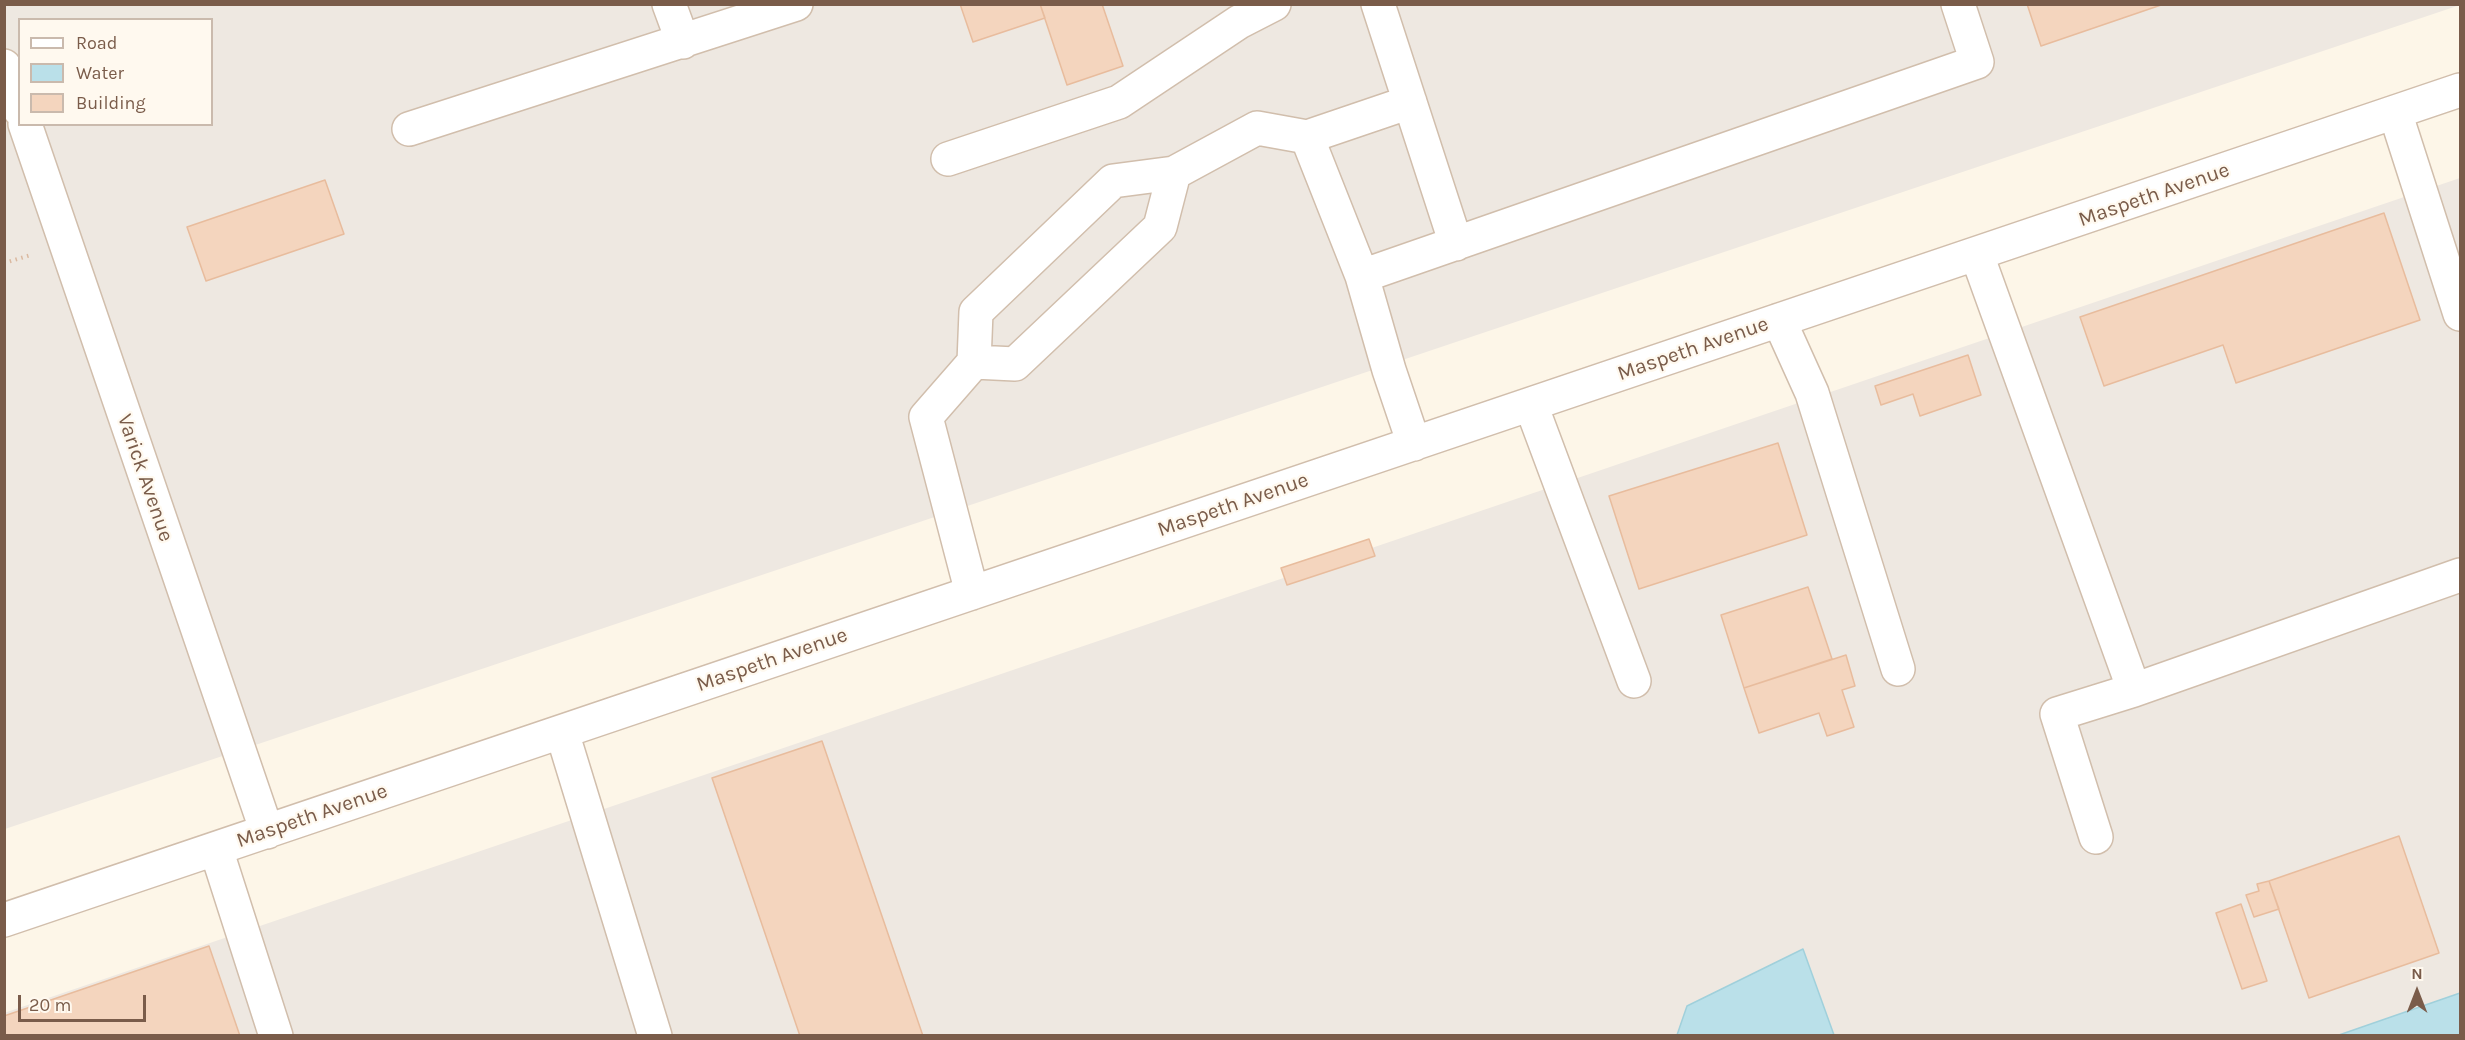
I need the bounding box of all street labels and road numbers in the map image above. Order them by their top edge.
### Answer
street label: Maspeth Avenue [2075,157,2233,233]
street label: Maspeth Avenue [1614,311,1772,387]
street label: Varick Avenue [111,411,179,545]
street label: Maspeth Avenue [1154,467,1312,543]
street label: Maspeth Avenue [693,622,851,698]
street label: Maspeth Avenue [233,778,391,854]

